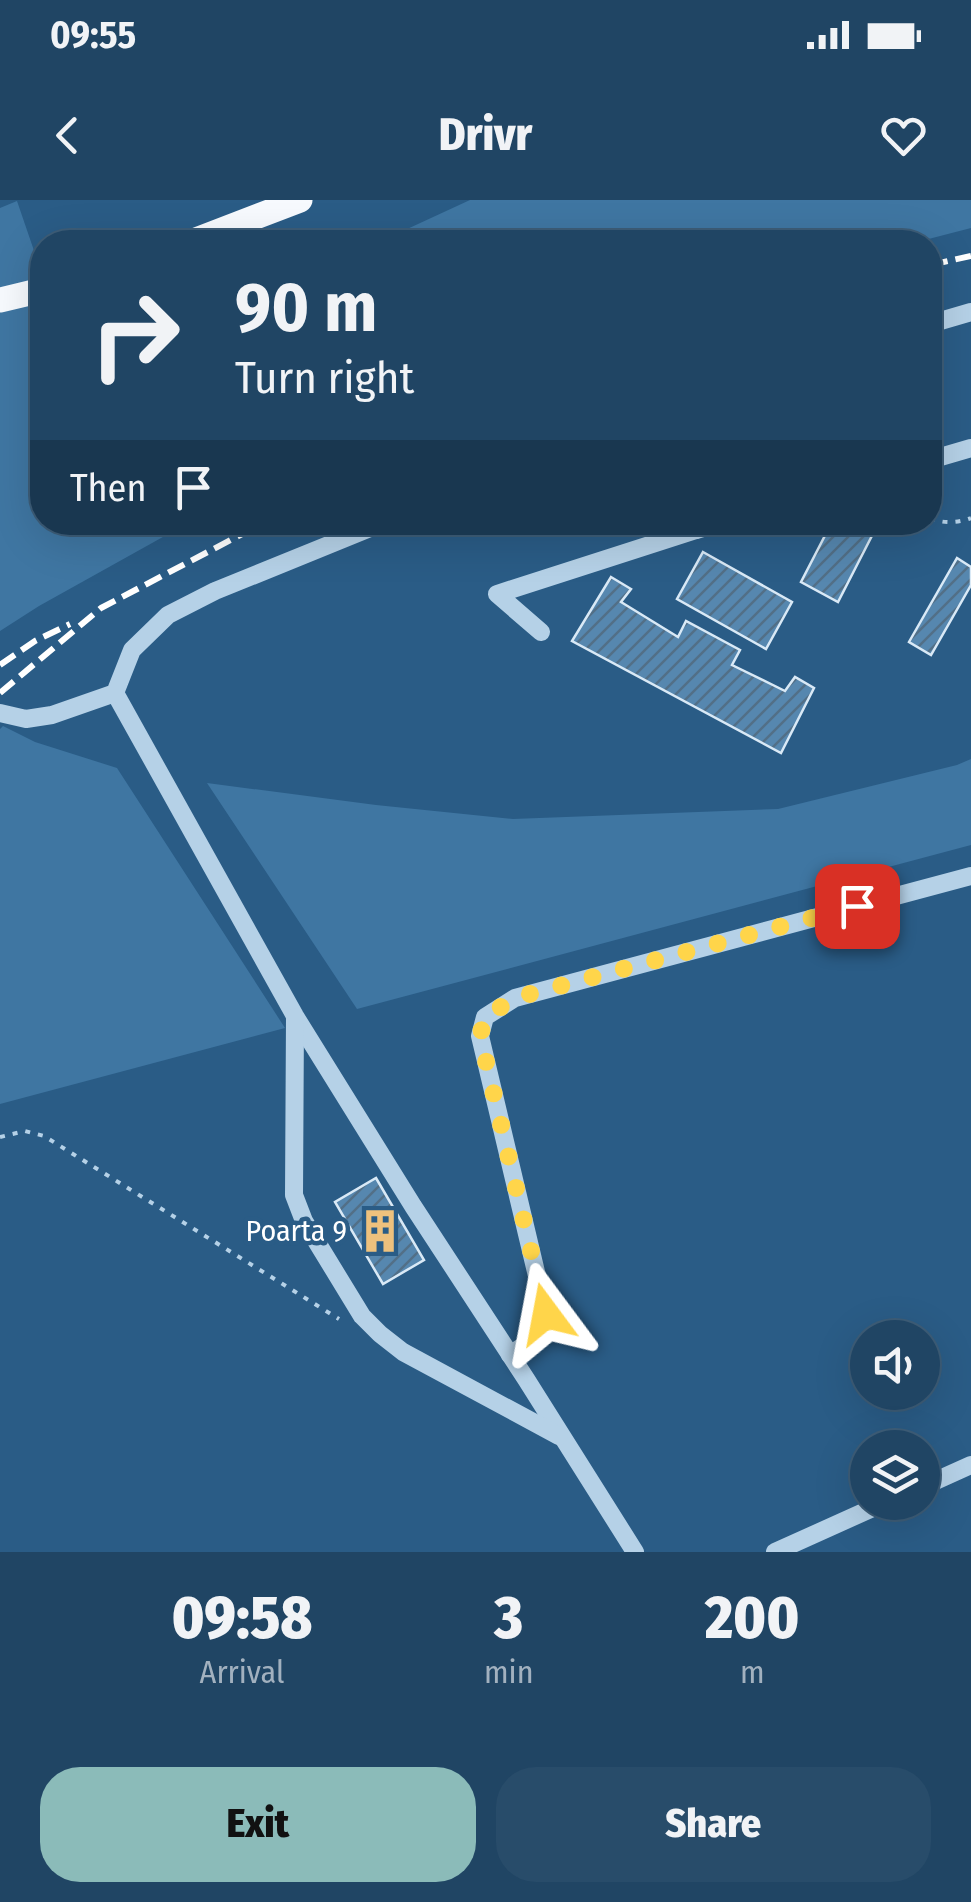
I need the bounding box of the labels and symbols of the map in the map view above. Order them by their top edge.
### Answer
pin [815,864,900,949]
building icon: Poarta 9 [356,1207,404,1255]
place label: Poarta 9 [246,1213,347,1249]
position arrow [494,1262,598,1366]

